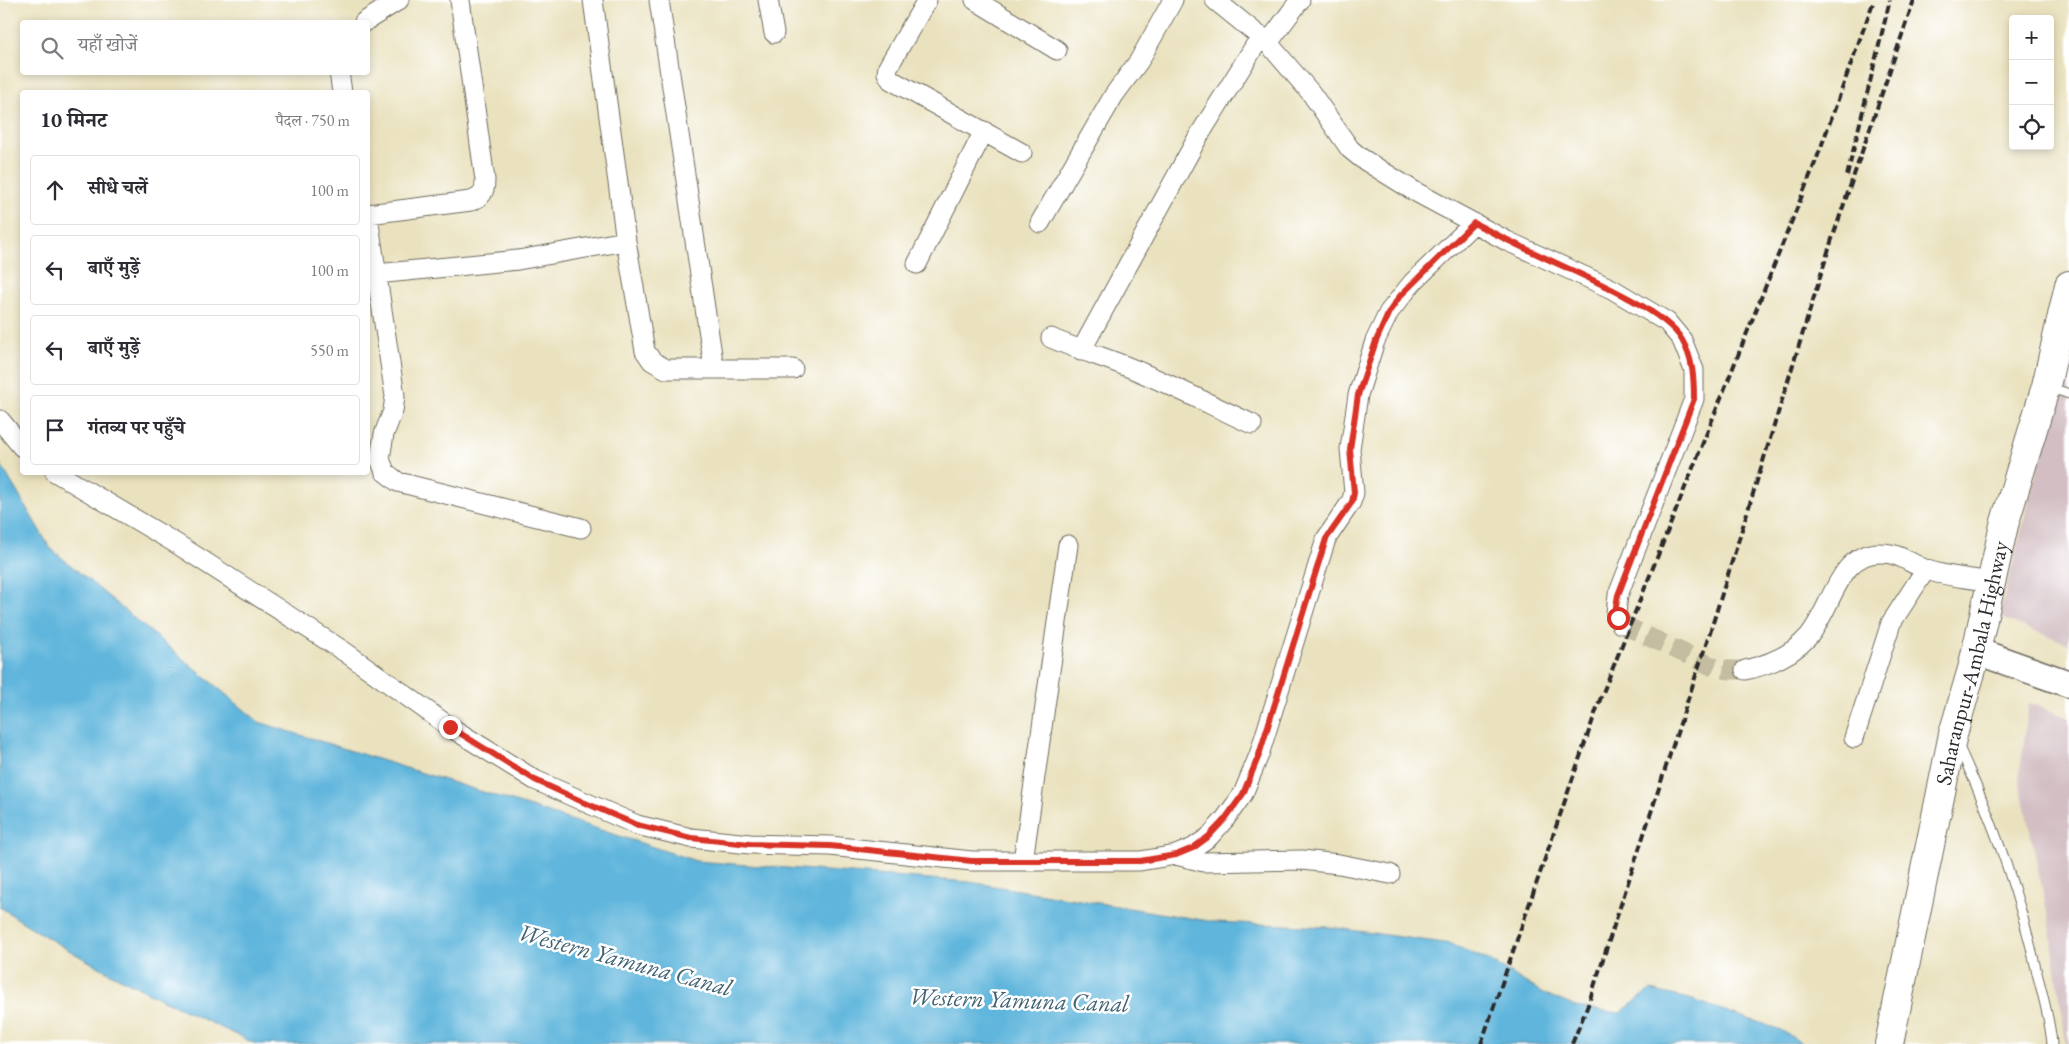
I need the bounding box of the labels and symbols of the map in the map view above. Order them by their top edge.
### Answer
street label: Saharanpur-Ambala Highway [1929,538,2015,788]
route start [1607,607,1630,630]
route end [439,716,462,739]
water label: Western Yamuna Canal [515,916,737,1003]
water label: Western Yamuna Canal [908,980,1131,1019]

